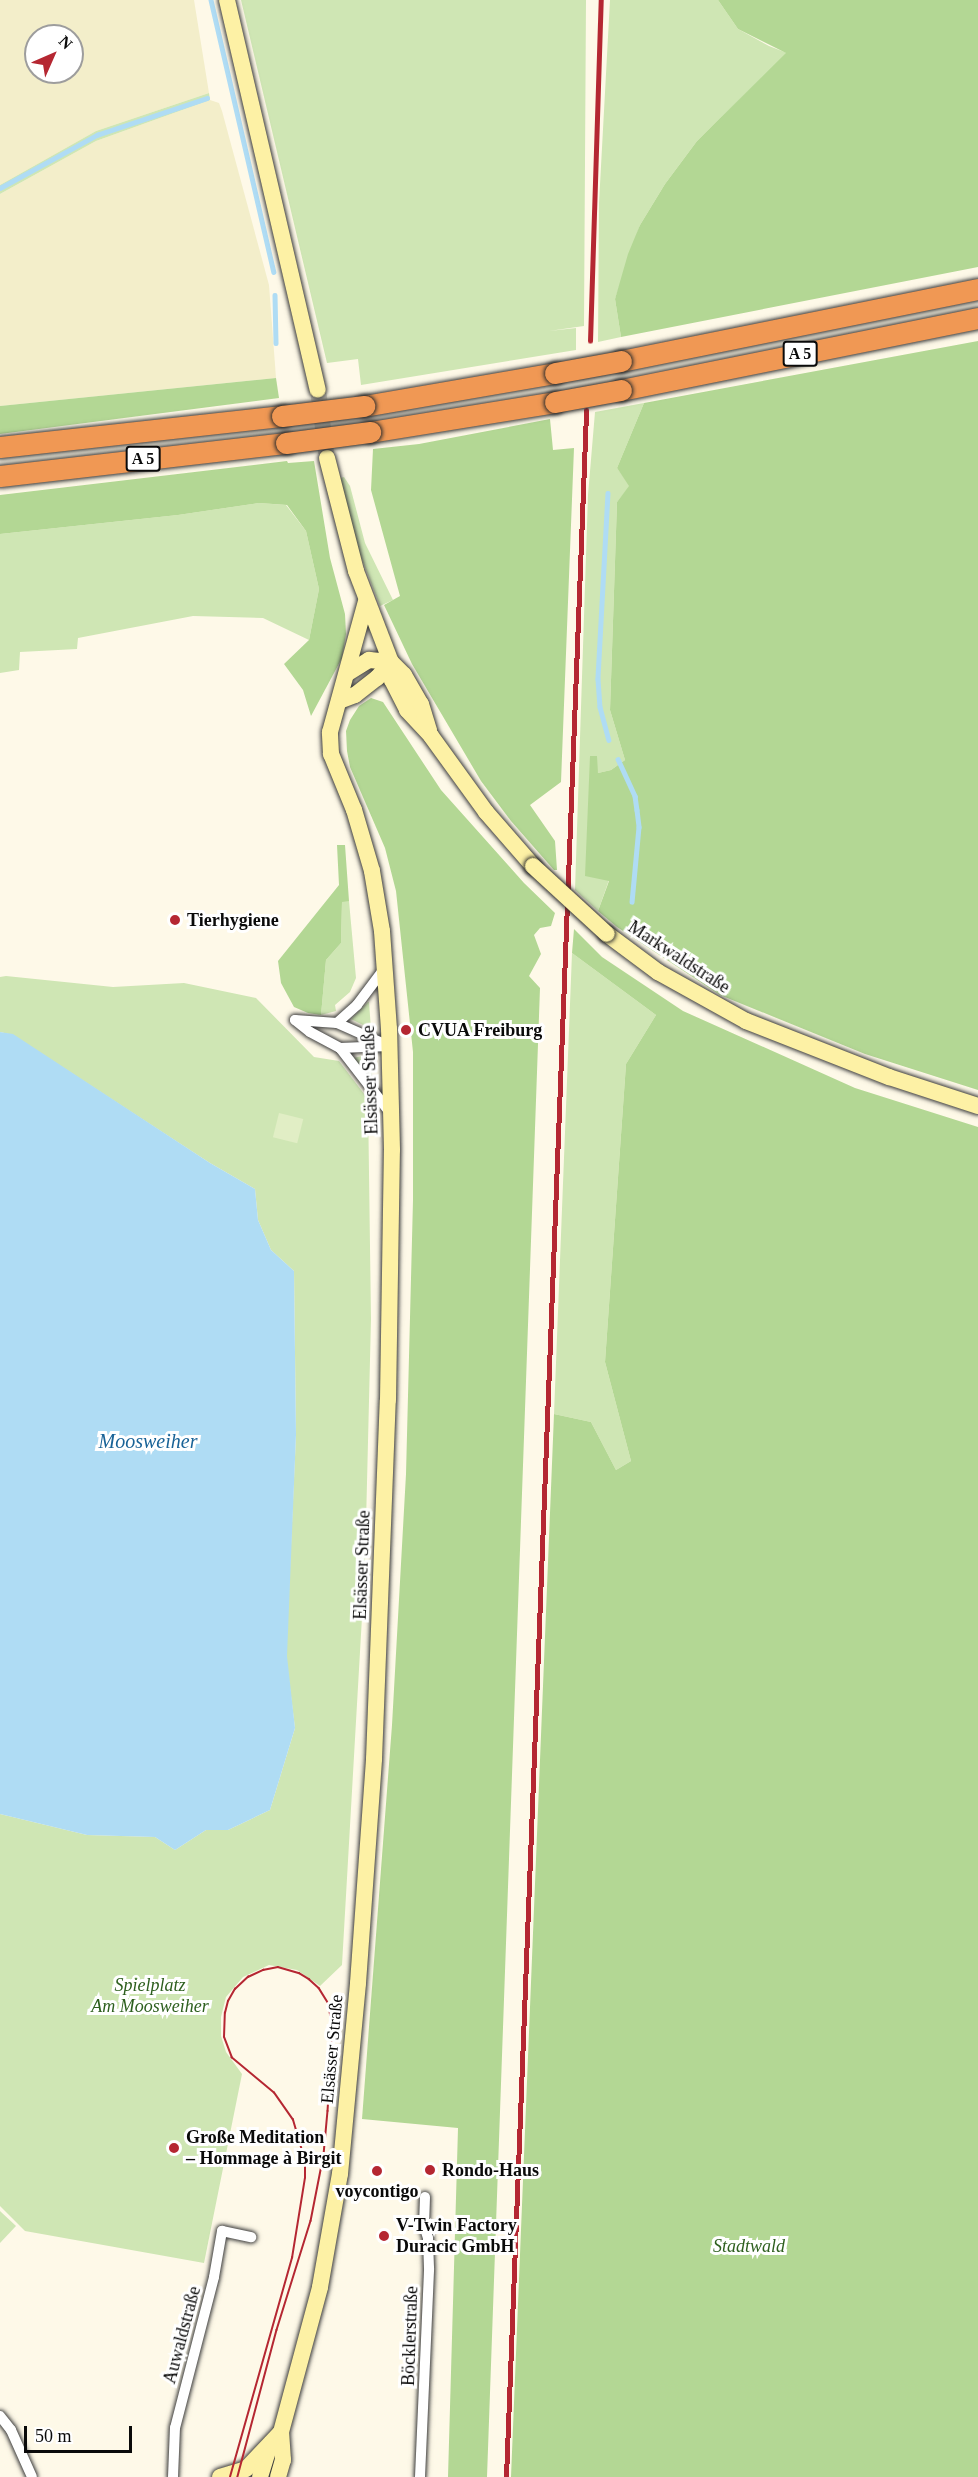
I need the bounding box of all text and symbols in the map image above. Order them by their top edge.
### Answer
north arrow [24,24,84,84]
text: N [56,32,76,52]
road number: A 5 [782,341,818,367]
road number: A 5 [125,446,161,472]
place label: Tierhygiene [187,909,279,931]
marker: Tierhygiene [168,913,182,927]
street label: Markwaldstraße [624,916,734,998]
place label: CVUA Freiburg [418,1019,543,1041]
marker: CVUA Freiburg [399,1023,413,1037]
street label: Elsässer Straße [357,1025,383,1135]
water label: Moosweiher [99,1429,197,1453]
street label: Elsässer Straße [349,1510,375,1620]
park label: Spielplatz Am Moosweiher [91,1975,209,2018]
street label: Elsässer Straße [316,1994,348,2104]
place label: Große Meditation – Hommage à Birgit [186,2127,341,2170]
marker: Große Meditation – Hommage à Birgit [167,2141,181,2155]
place label: Rondo-Haus [442,2159,539,2181]
marker: Rondo-Haus [423,2163,437,2177]
marker: voycontigo [370,2164,384,2178]
place label: voycontigo [336,2180,418,2202]
place label: V-Twin Factory Duracic GmbH [396,2215,517,2258]
marker: V-Twin Factory Duracic GmbH [377,2229,391,2243]
park label: Stadtwald [713,2235,785,2257]
street label: Auwaldstraße [159,2284,205,2386]
street label: Böcklerstraße [397,2286,423,2386]
scale bar [27,2414,135,2452]
text: 50 m [35,2426,72,2446]

